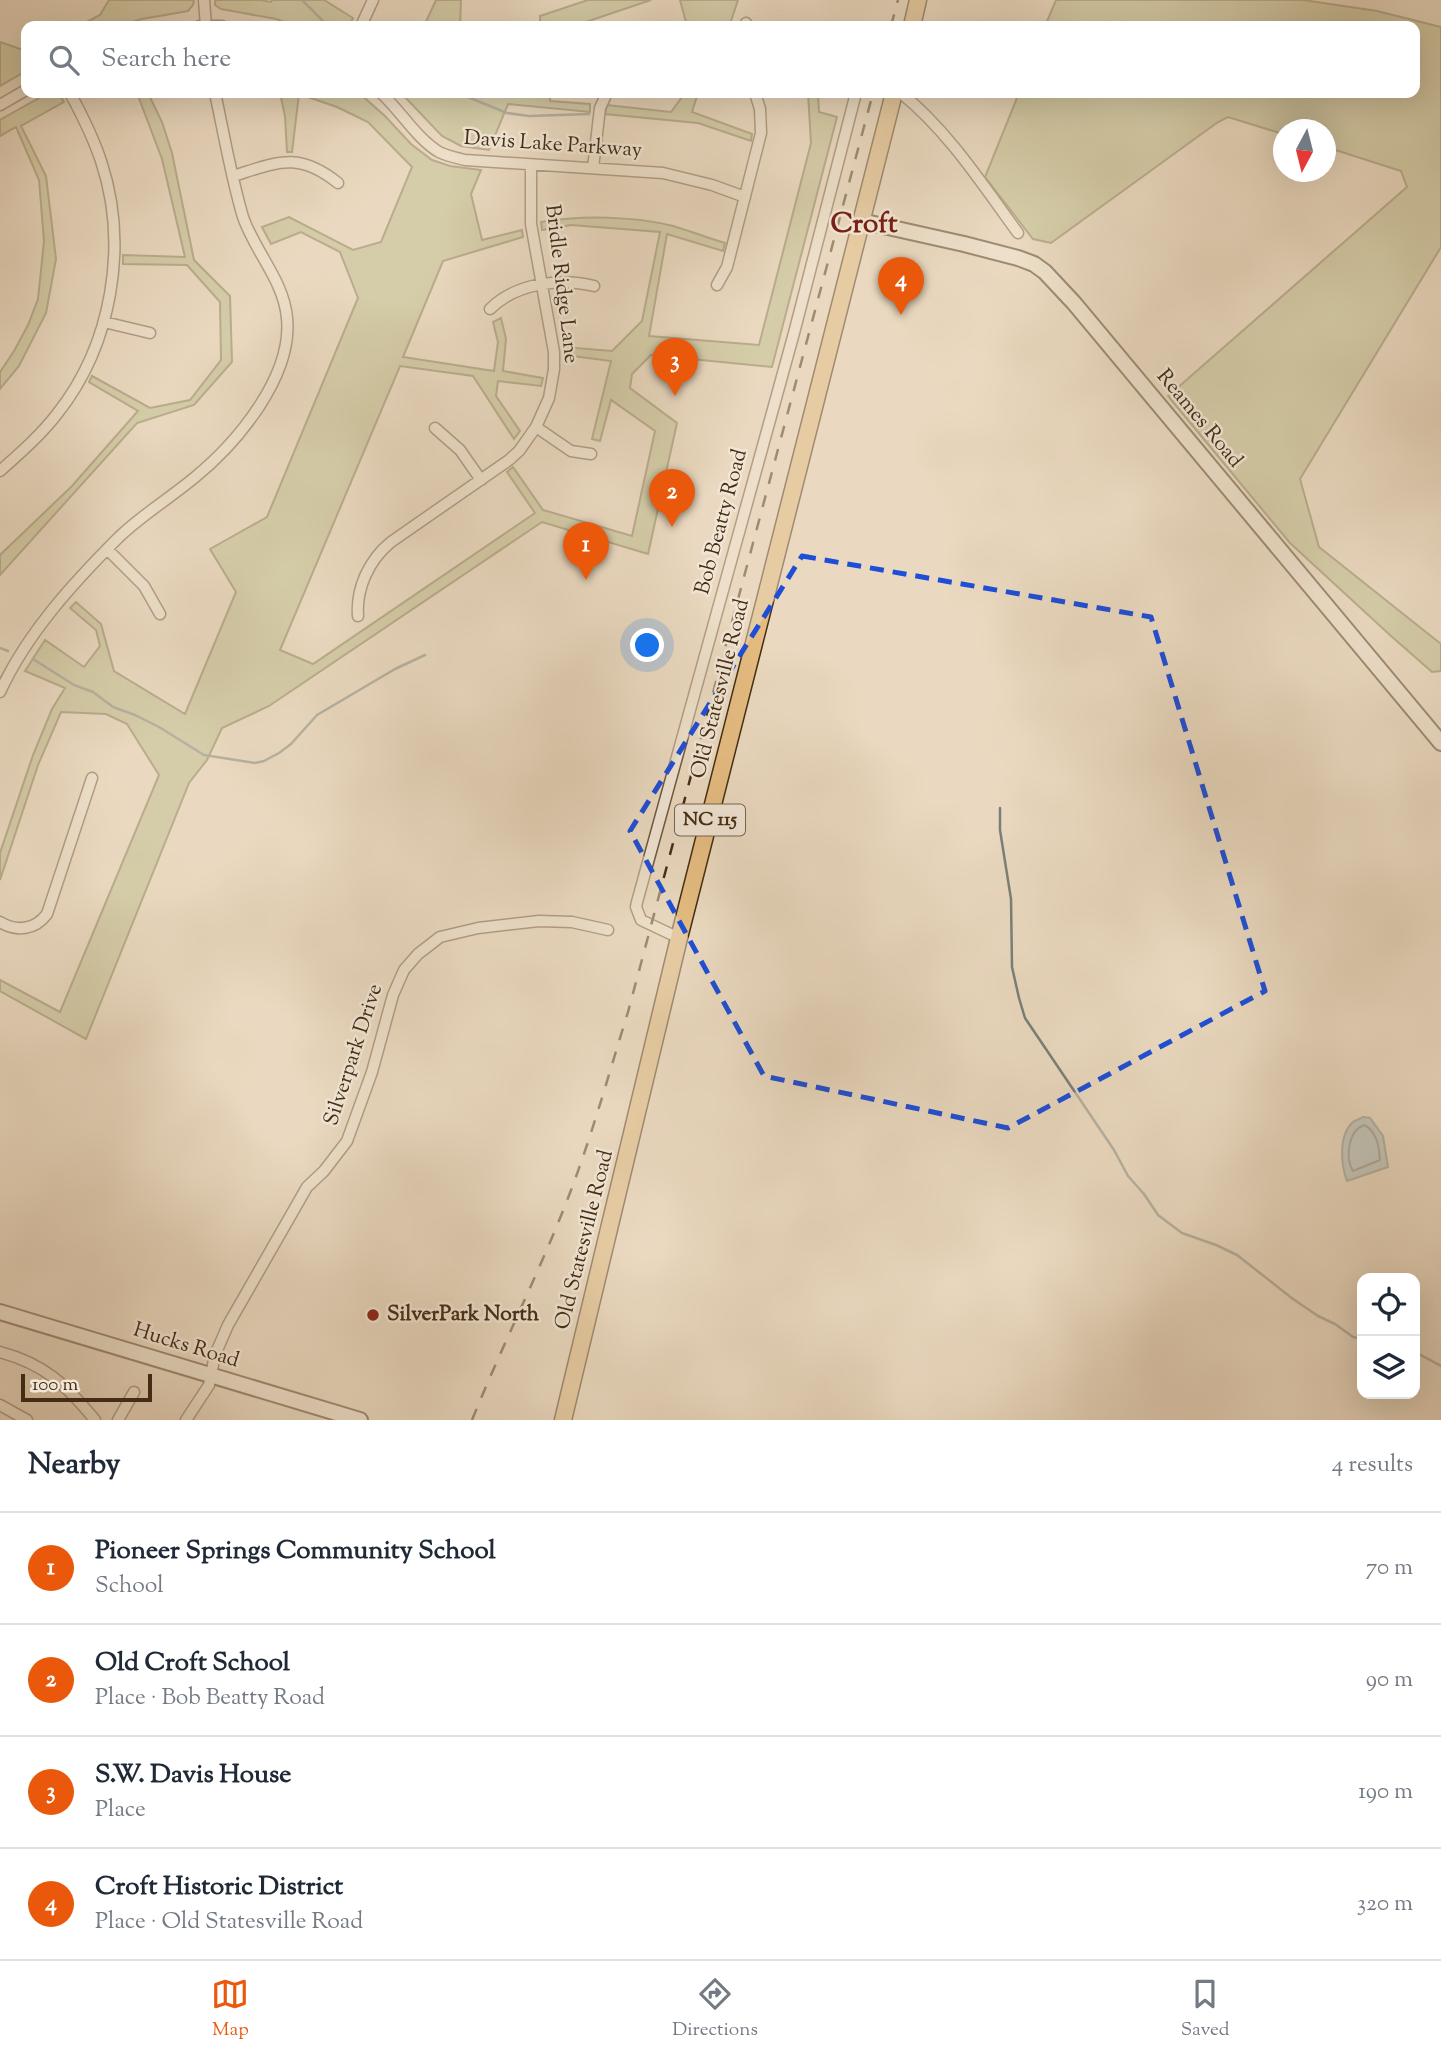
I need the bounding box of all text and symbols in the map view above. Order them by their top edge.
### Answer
search box [21,21,1420,98]
icon: search [45,41,83,79]
text: Search here [101,41,231,78]
north arrow [1273,119,1336,182]
street label: Davis Lake Parkway [463,124,644,166]
street label: Bridle Ridge Lane [536,203,586,365]
district label: Croft [830,205,898,245]
pin: 4 [878,257,924,315]
pin: 3 [652,338,698,396]
street label: Reames Road [1149,363,1249,475]
street label: Bob Beatty Road [688,446,756,598]
pin: 2 [649,469,695,527]
pin: 1 [563,522,609,580]
street label: Old Statesville Road [684,596,758,782]
your location [630,628,664,662]
road number: NC 115 [675,804,745,835]
street label: Silverpark Drive [317,980,391,1130]
street label: Old Statesville Road [548,1147,622,1333]
map controls [1357,1273,1420,1399]
button: locate [1357,1273,1420,1336]
place label: SilverPark North [387,1300,540,1330]
marker: SilverPark North [365,1307,381,1323]
street label: Hucks Road [129,1316,243,1376]
button: layers [1357,1336,1420,1399]
scale bar [21,1371,152,1403]
text: 100 m [32,1372,78,1399]
text: Nearby [28,1444,120,1487]
text: 4 results [1332,1449,1413,1482]
text: Pioneer Springs Community School [95,1533,496,1570]
text: 1 [47,1552,55,1585]
text: 70 m [1366,1552,1413,1585]
text: School [95,1570,164,1603]
text: Old Croft School [95,1645,290,1682]
text: 2 [46,1664,56,1697]
text: 90 m [1366,1664,1413,1697]
text: Place · Bob Beatty Road [95,1682,325,1715]
text: S.W. Davis House [95,1757,291,1794]
text: 3 [46,1776,56,1809]
text: 190 m [1358,1776,1413,1809]
text: Place [95,1794,146,1827]
text: Croft Historic District [95,1869,343,1906]
text: 4 [45,1888,57,1921]
text: 320 m [1357,1888,1413,1921]
text: Place · Old Statesville Road [95,1906,363,1939]
tab: Map [211,1975,249,2044]
tab: Directions [672,1975,758,2044]
tab: Saved [1181,1975,1230,2044]

